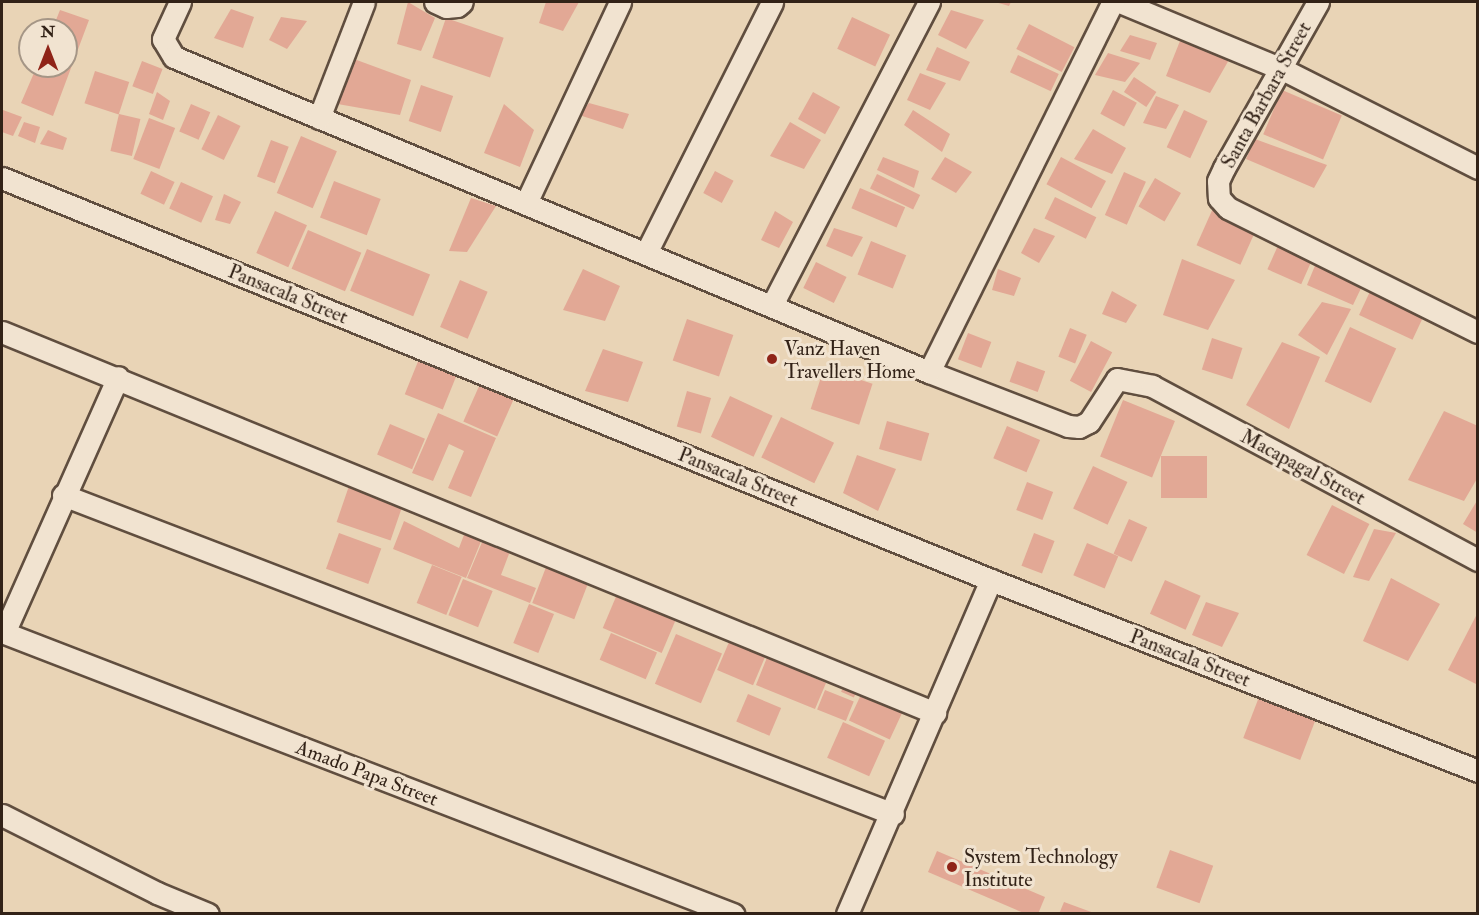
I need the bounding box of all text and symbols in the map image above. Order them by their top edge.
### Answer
north arrow [18,18,78,78]
street label: Santa Barbara Street [1216,18,1316,172]
text: N [41,22,55,42]
street label: Pansacala Street [225,259,351,329]
place label: Vanz Haven Travellers Home [784,336,915,383]
marker: Vanz Haven Travellers Home [765,352,779,366]
street label: Macapagal Street [1237,424,1369,510]
street label: Pansacala Street [675,442,801,512]
street label: Pansacala Street [1126,624,1254,692]
street label: Amado Papa Street [293,735,441,811]
place label: System Technology Institute [964,844,1118,891]
marker: System Technology Institute [945,860,959,874]

